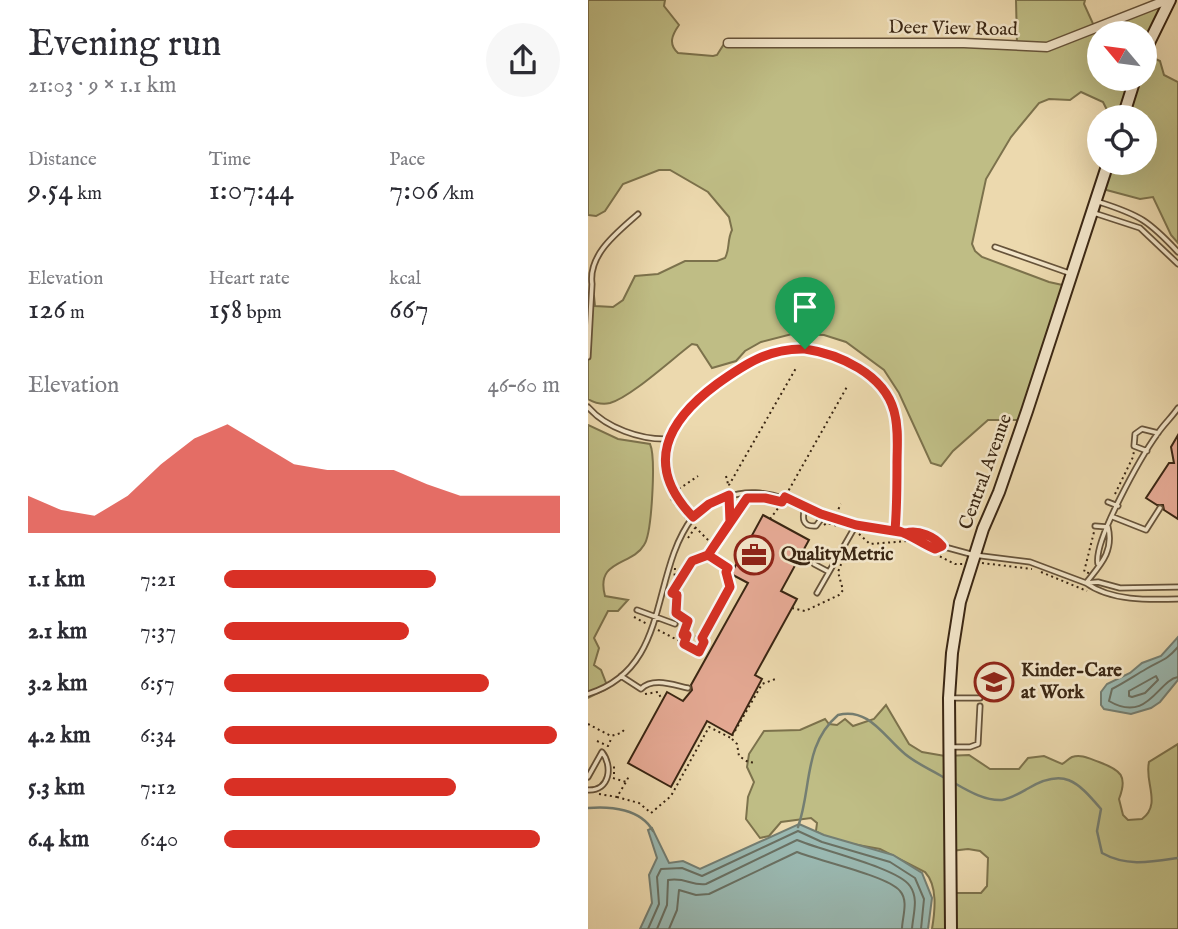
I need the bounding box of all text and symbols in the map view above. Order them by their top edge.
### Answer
street label: Deer View Road [888,16,1019,42]
text: Evening run [28,21,222,69]
north arrow [1087,21,1157,91]
map controls [1087,21,1157,175]
button: share [486,23,560,97]
text: 21:03 · 9 × 1.1 km [28,71,177,100]
button: locate [1087,105,1157,175]
text: Distance [28,148,97,172]
text: Time [209,148,251,172]
text: Pace [389,148,425,172]
text: 9.54 [28,172,73,210]
text: 1:07:44 [209,172,294,210]
text: 7:06 [389,172,439,210]
text: km [73,182,102,206]
text: /km [439,182,474,206]
text: Elevation [28,267,103,291]
text: Heart rate [209,267,290,291]
text: kcal [389,267,421,291]
pin [775,277,835,349]
icon: arrive [786,288,824,326]
text: 126 [28,291,66,329]
text: 158 [209,291,242,329]
text: 667 [389,291,429,329]
text: m [66,301,85,325]
text: bpm [242,301,282,325]
text: Elevation [28,371,119,400]
text: 46–60 m [488,371,560,400]
street label: Central Avenue [954,411,1018,533]
office icon: QualityMetric [733,534,775,576]
place label: QualityMetric [781,543,893,567]
text: 1.1 km [28,565,85,594]
text: 7:21 [140,565,176,594]
text: 2.1 km [28,617,87,646]
text: 7:37 [140,617,176,646]
place label: Kinder-Care at Work [1021,659,1122,705]
school or university icon: Kinder-Care at Work [973,661,1015,703]
text: 3.2 km [28,669,87,698]
text: 6:57 [140,669,175,698]
text: 4.2 km [28,721,91,750]
text: 6:34 [140,721,176,750]
text: 5.3 km [28,773,85,802]
text: 7:12 [140,773,176,802]
text: 6.4 km [28,825,89,854]
text: 6:40 [140,825,178,854]

